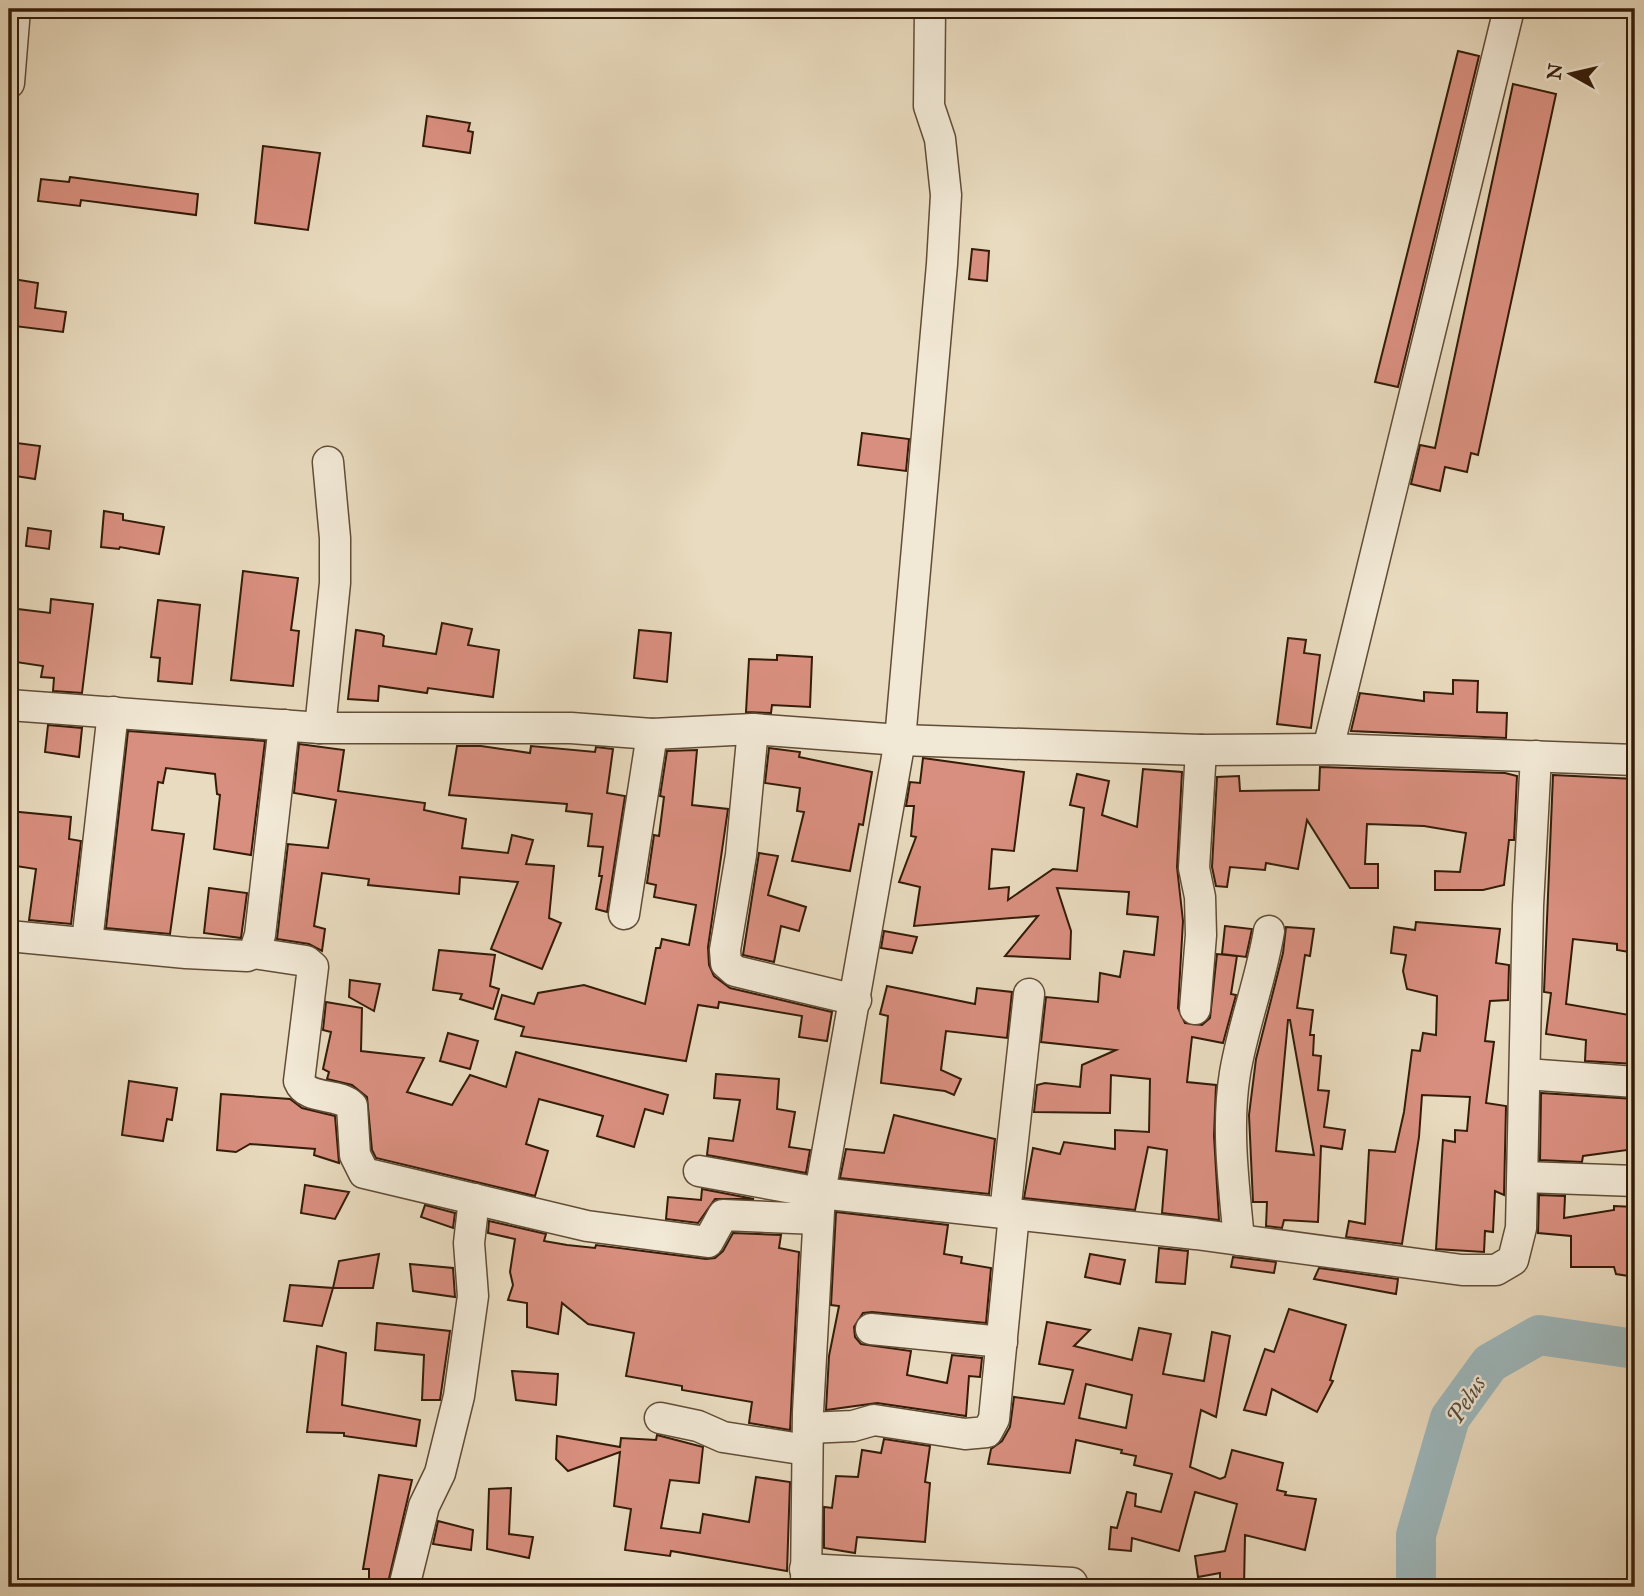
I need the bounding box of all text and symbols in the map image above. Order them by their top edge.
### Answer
north arrow [1536,38,1606,108]
text: N [1542,62,1567,81]
water label: Pelus [1440,1371,1492,1429]

